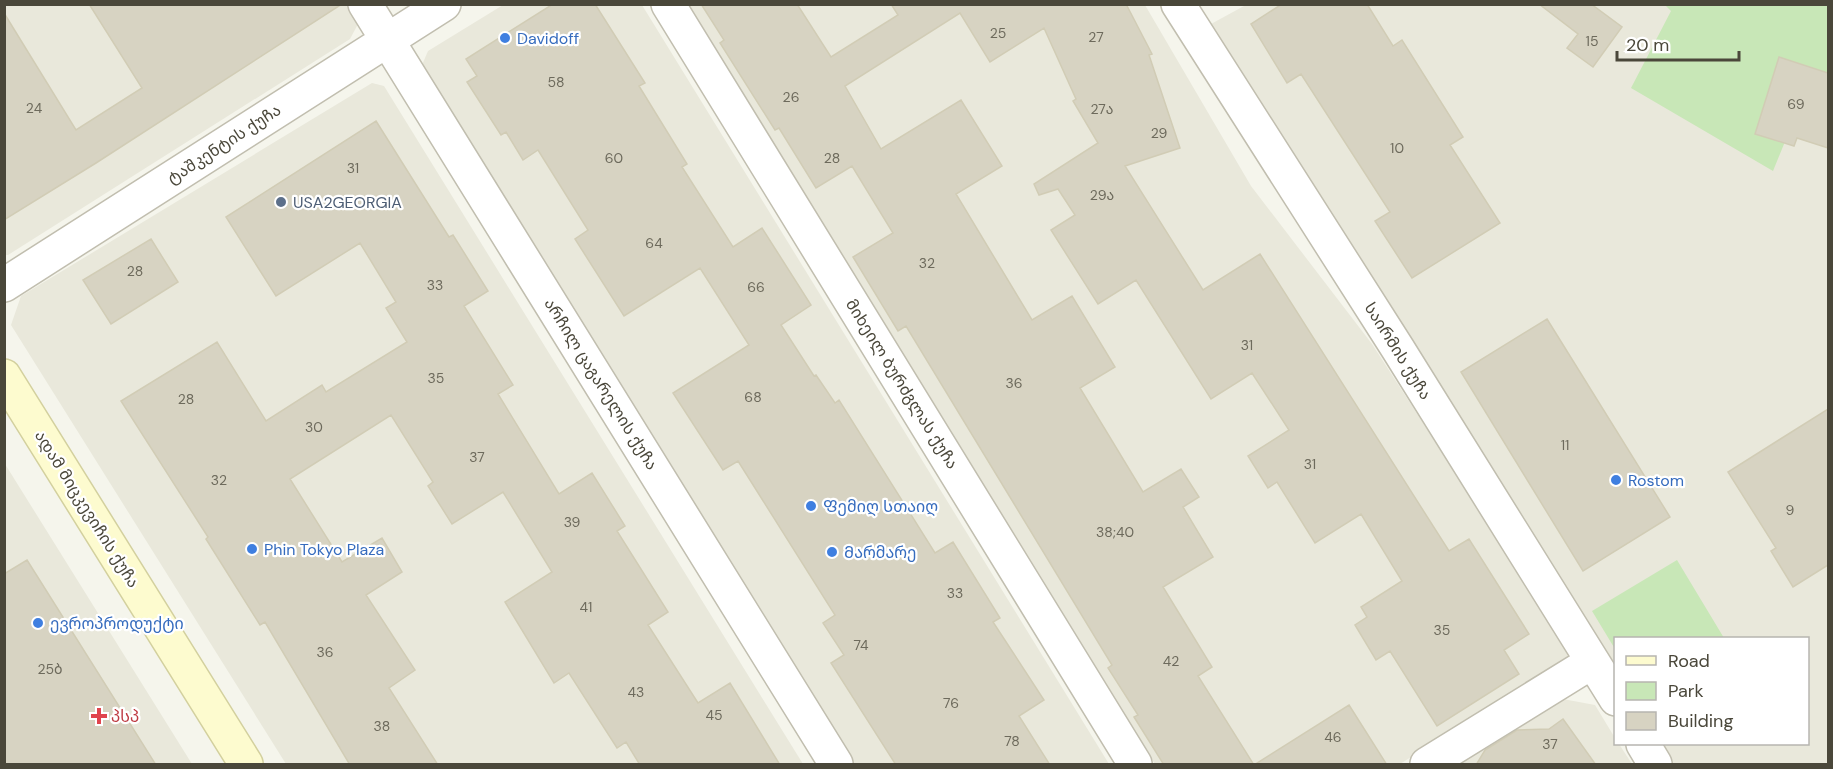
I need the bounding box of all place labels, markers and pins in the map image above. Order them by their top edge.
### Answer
place label: Davidoff [517,28,579,49]
marker: Davidoff [498,31,512,45]
place label: USA2GEORGIA [293,192,402,213]
marker: USA2GEORGIA [274,195,288,209]
place label: Rostom [1628,470,1684,491]
marker: Rostom [1609,473,1623,487]
place label: Ფემიღ Სთაიღ [823,496,938,517]
marker: Ფემიღ Სთაიღ [804,499,818,513]
place label: Phin Tokyo Plaza [264,539,384,560]
marker: Phin Tokyo Plaza [245,542,259,556]
place label: Მარმარე [844,542,916,563]
marker: Მარმარე [825,545,839,559]
place label: ევროპროდუქტი [50,613,184,634]
marker: ევროპროდუქტი [31,616,45,630]
place label: პსპ [111,706,139,727]
marker: პსპ [92,709,106,723]

